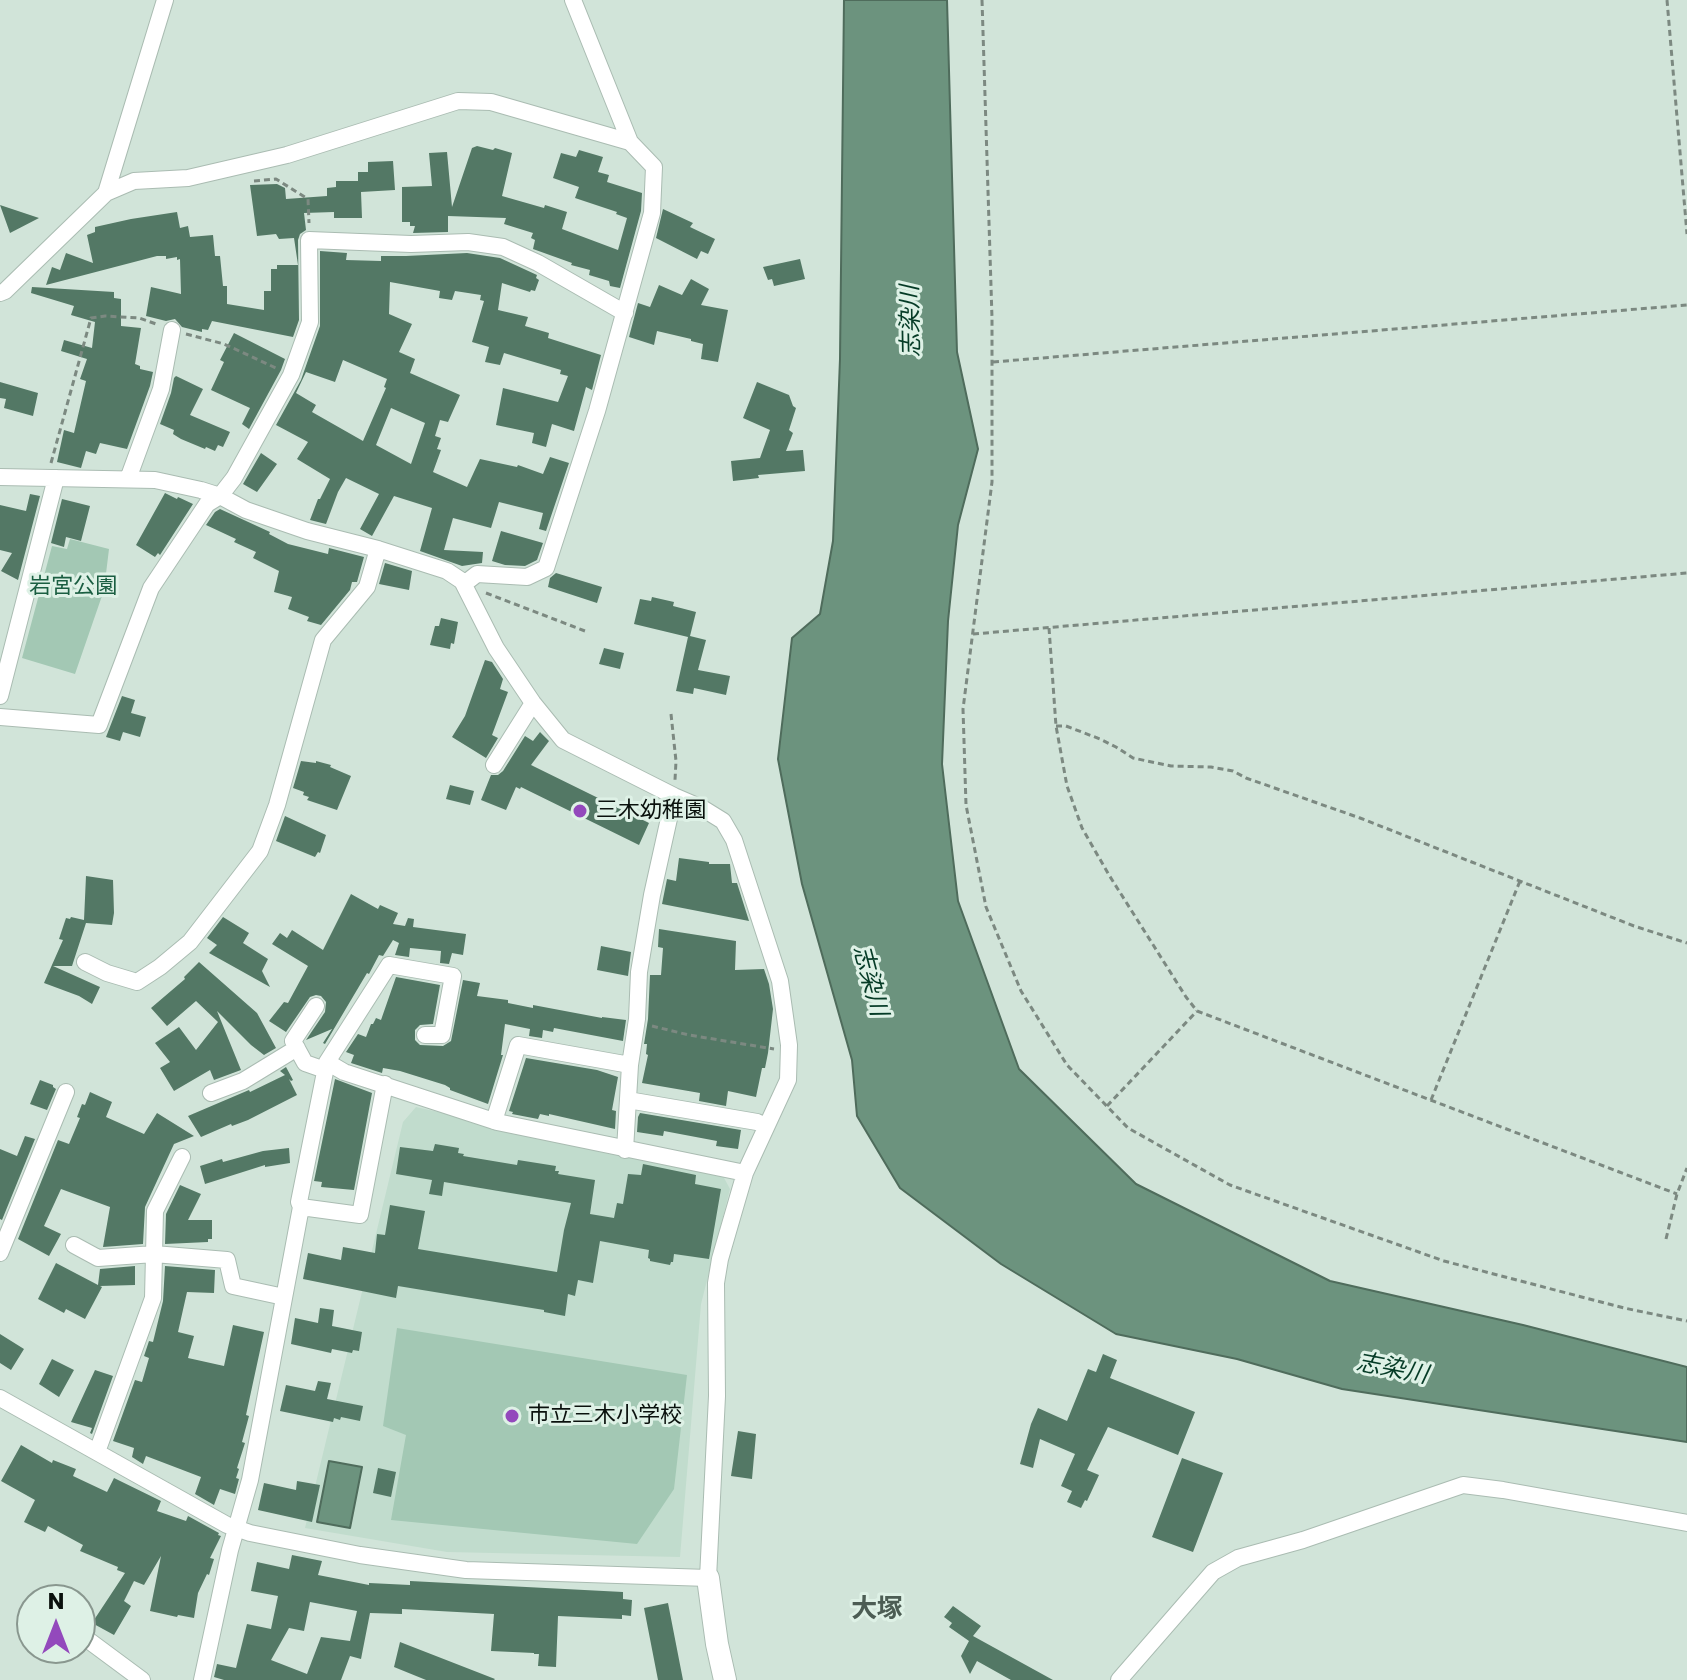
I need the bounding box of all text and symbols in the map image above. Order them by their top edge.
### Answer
water label: 志染川 [897,285,927,357]
park label: 岩宮公園 [29,574,117,600]
place label: 三木幼稚園 [596,798,706,824]
marker: 三木幼稚園 [571,802,589,820]
water label: 志染川 [846,942,892,1020]
water label: 志染川 [1354,1349,1430,1391]
place label: 市立三木小学校 [528,1403,682,1429]
marker: 市立三木小学校 [503,1407,521,1425]
north arrow [16,1584,96,1664]
text: N [48,1586,64,1617]
district label: 大塚 [851,1594,903,1626]

